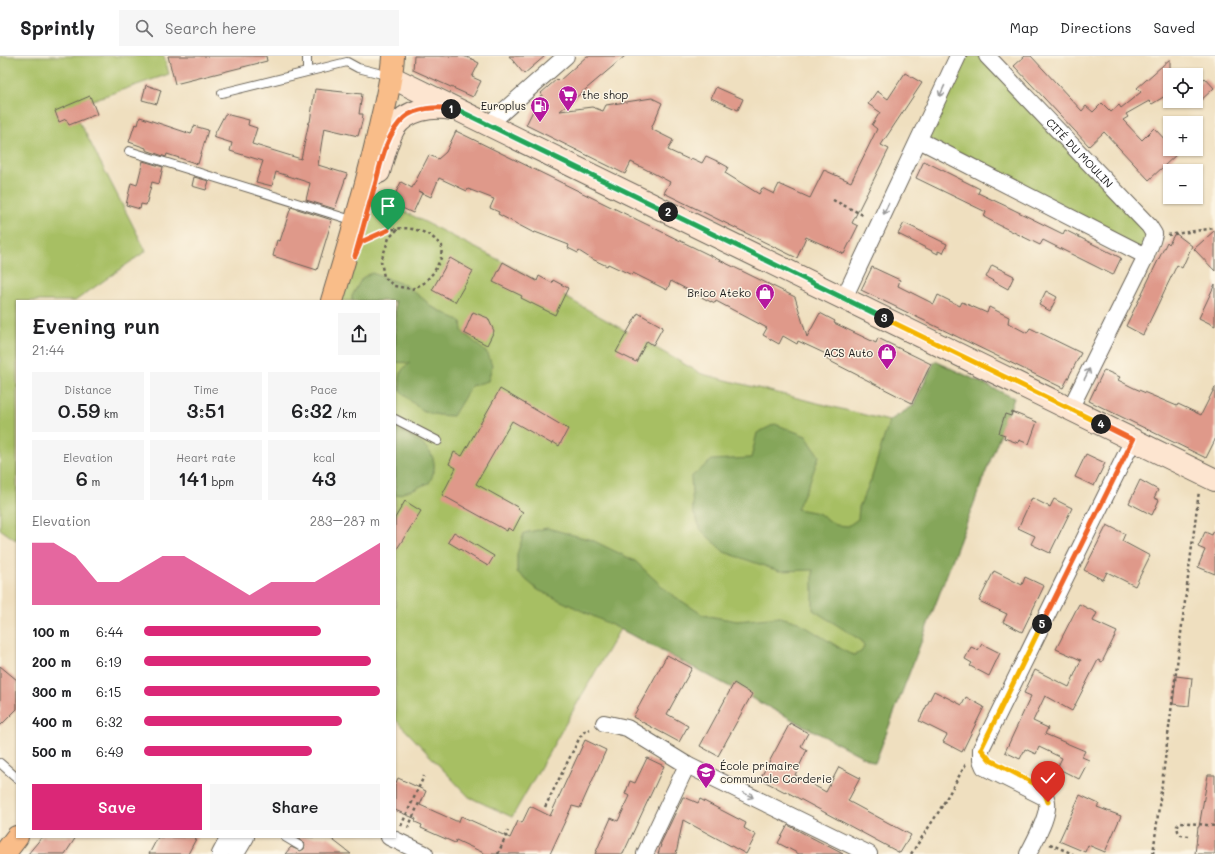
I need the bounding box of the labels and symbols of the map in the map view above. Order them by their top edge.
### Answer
supermarket icon: the shop [557,84,579,112]
one-way arrow [938,85,945,97]
place label: the shop [582,87,628,102]
fuel station icon: Europlus [529,95,551,123]
place label: Europlus [481,98,526,113]
pin: 1 [441,99,461,119]
street label: CITÉ DU MOULIN [1043,115,1117,191]
pin [371,189,405,230]
pin: 2 [658,202,678,222]
one-way arrow [882,203,889,215]
shop icon: Brico Ateko [754,282,776,310]
place label: Brico Ateko [687,285,751,300]
pin: 3 [874,308,894,328]
shop icon: ACS Auto [876,342,898,370]
place label: ACS Auto [823,345,873,360]
one-way arrow [1084,368,1092,380]
pin: 4 [1091,414,1111,434]
pin: 5 [1032,614,1052,634]
place label: École primaire communale Corderie [720,758,832,786]
school or university icon: École primaire communale Corderie [695,761,717,789]
pin [1031,761,1065,802]
one-way arrow [741,792,753,799]

